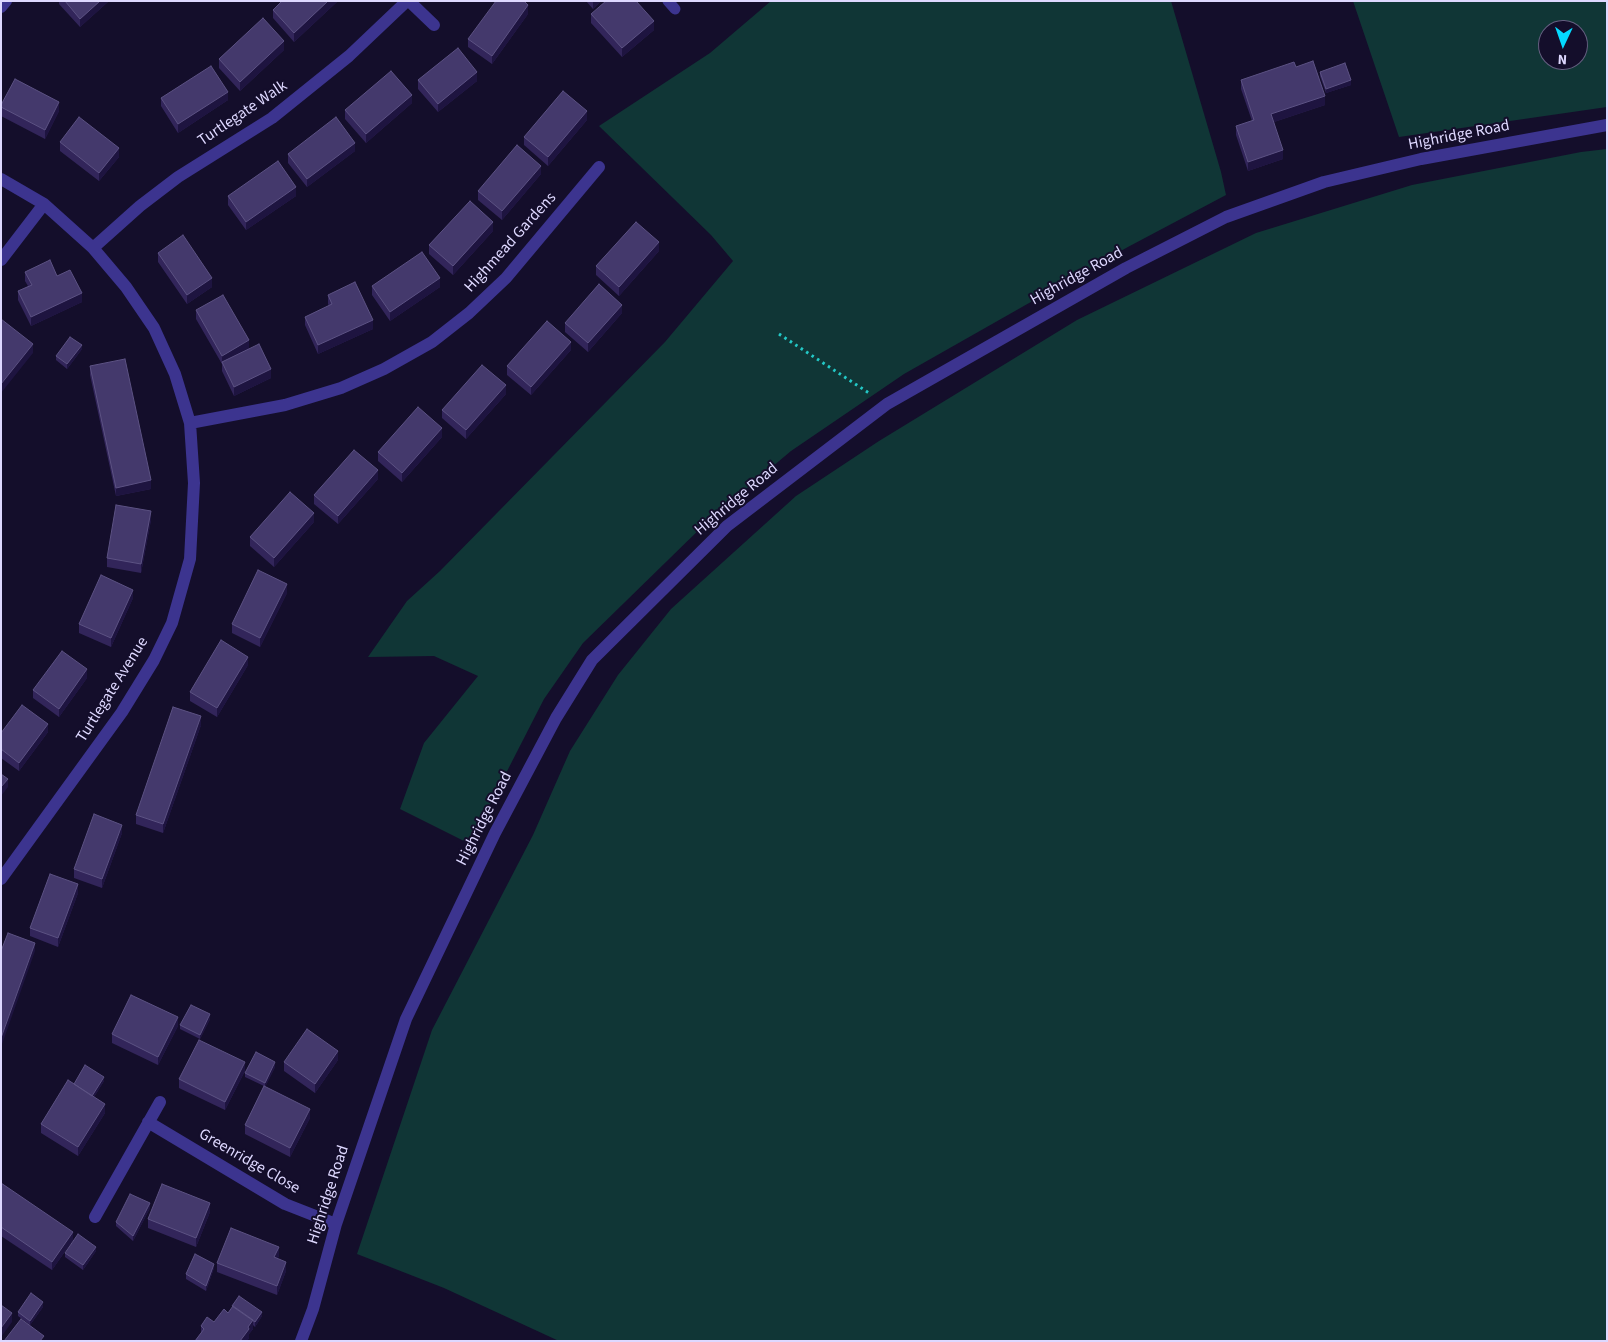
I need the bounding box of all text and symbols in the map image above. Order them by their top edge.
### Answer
north arrow [1538,20,1588,70]
text: N [1557,49,1567,69]
street label: Turtlegate Walk [195,77,291,151]
street label: Highridge Road [1407,117,1511,155]
street label: Highmead Gardens [461,189,561,297]
street label: Highridge Road [1027,244,1127,310]
street label: Highridge Road [691,460,783,540]
street label: Turtlegate Avenue [73,634,153,746]
street label: Highridge Road [453,769,517,869]
street label: Greenridge Close [195,1125,303,1199]
street label: Highridge Road [304,1143,354,1247]

